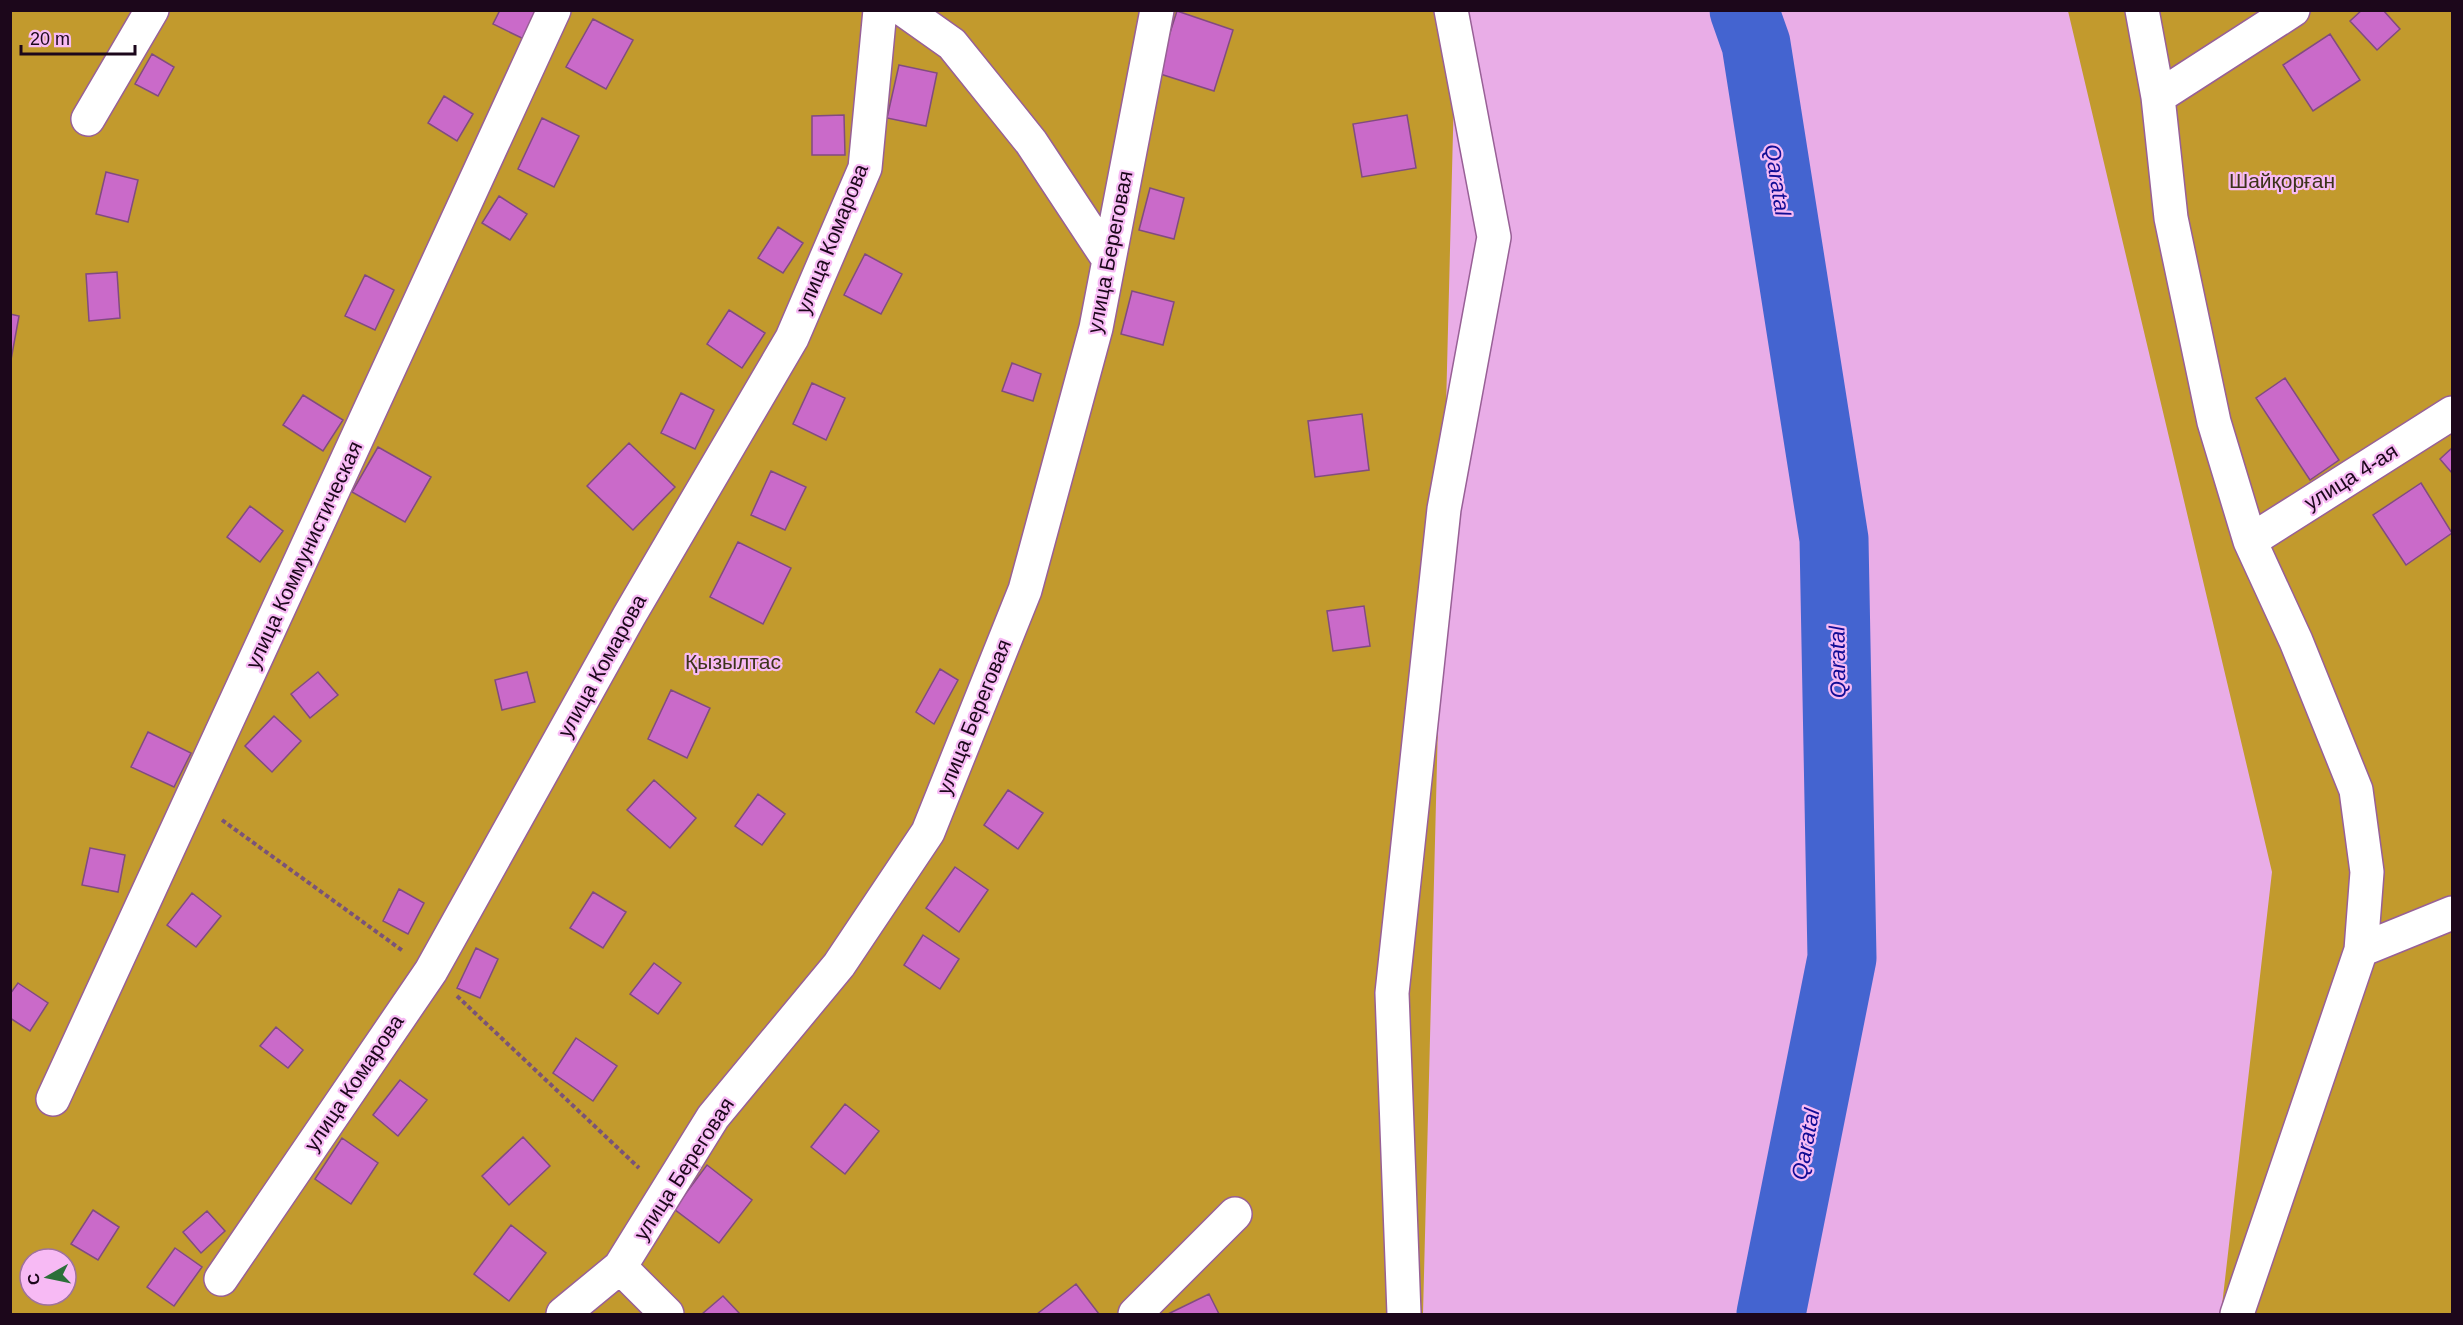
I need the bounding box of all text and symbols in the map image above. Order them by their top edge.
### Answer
scale bar [21,18,135,56]
text: 20 m [30,29,70,49]
water label: Qaratal [1760,142,1796,219]
street label: улица Комарова [791,160,872,317]
street label: улица Береговая [1082,169,1137,335]
park label: Шайқорған [2229,169,2335,192]
street label: улица Коммунистическая [241,438,366,672]
street label: улица 4-ая [2300,439,2401,514]
street label: улица Комарова [553,590,650,741]
water label: Qaratal [1824,625,1851,698]
street label: улица Береговая [932,636,1015,798]
park label: Қызылтас [685,650,781,673]
street label: улица Комарова [299,1010,408,1155]
street label: улица Береговая [629,1093,738,1244]
water label: Qaratal [1786,1105,1825,1182]
north arrow [18,1247,78,1307]
text: С [24,1272,43,1286]

